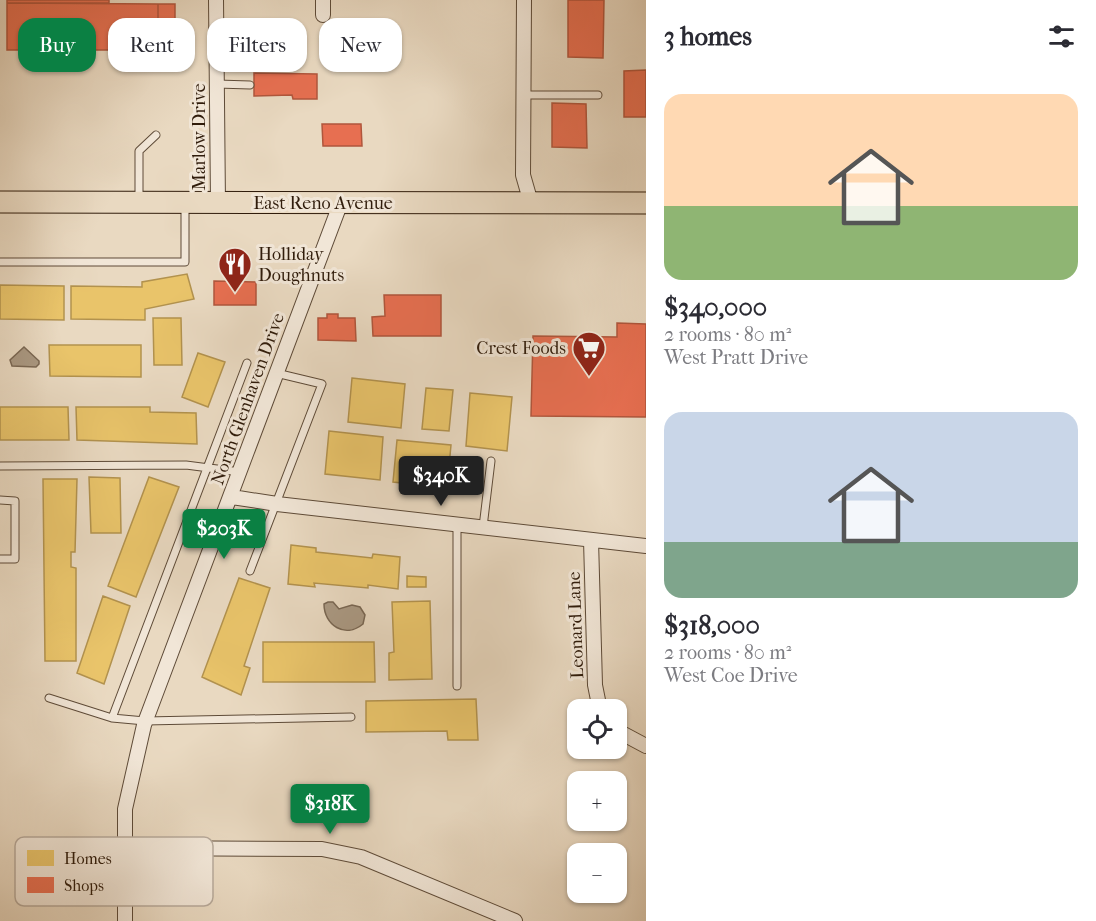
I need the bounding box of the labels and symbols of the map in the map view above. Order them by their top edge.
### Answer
street label: Marlow Drive [189,83,210,191]
street label: East Reno Avenue [253,193,393,214]
place label: Holliday Doughnuts [258,244,344,286]
restaurant icon: Holliday Doughnuts [217,246,253,293]
street label: North Glenhaven Drive [207,310,289,488]
supermarket icon: Crest Foods [571,330,607,377]
place label: Crest Foods [476,338,566,359]
pin: $340K [399,456,483,507]
pin: $203K [182,509,266,560]
street label: Leonard Lane [564,571,588,679]
pin: $318K [288,784,372,835]
legend [15,837,213,906]
text: Homes [64,849,112,868]
text: Shops [64,876,104,895]

